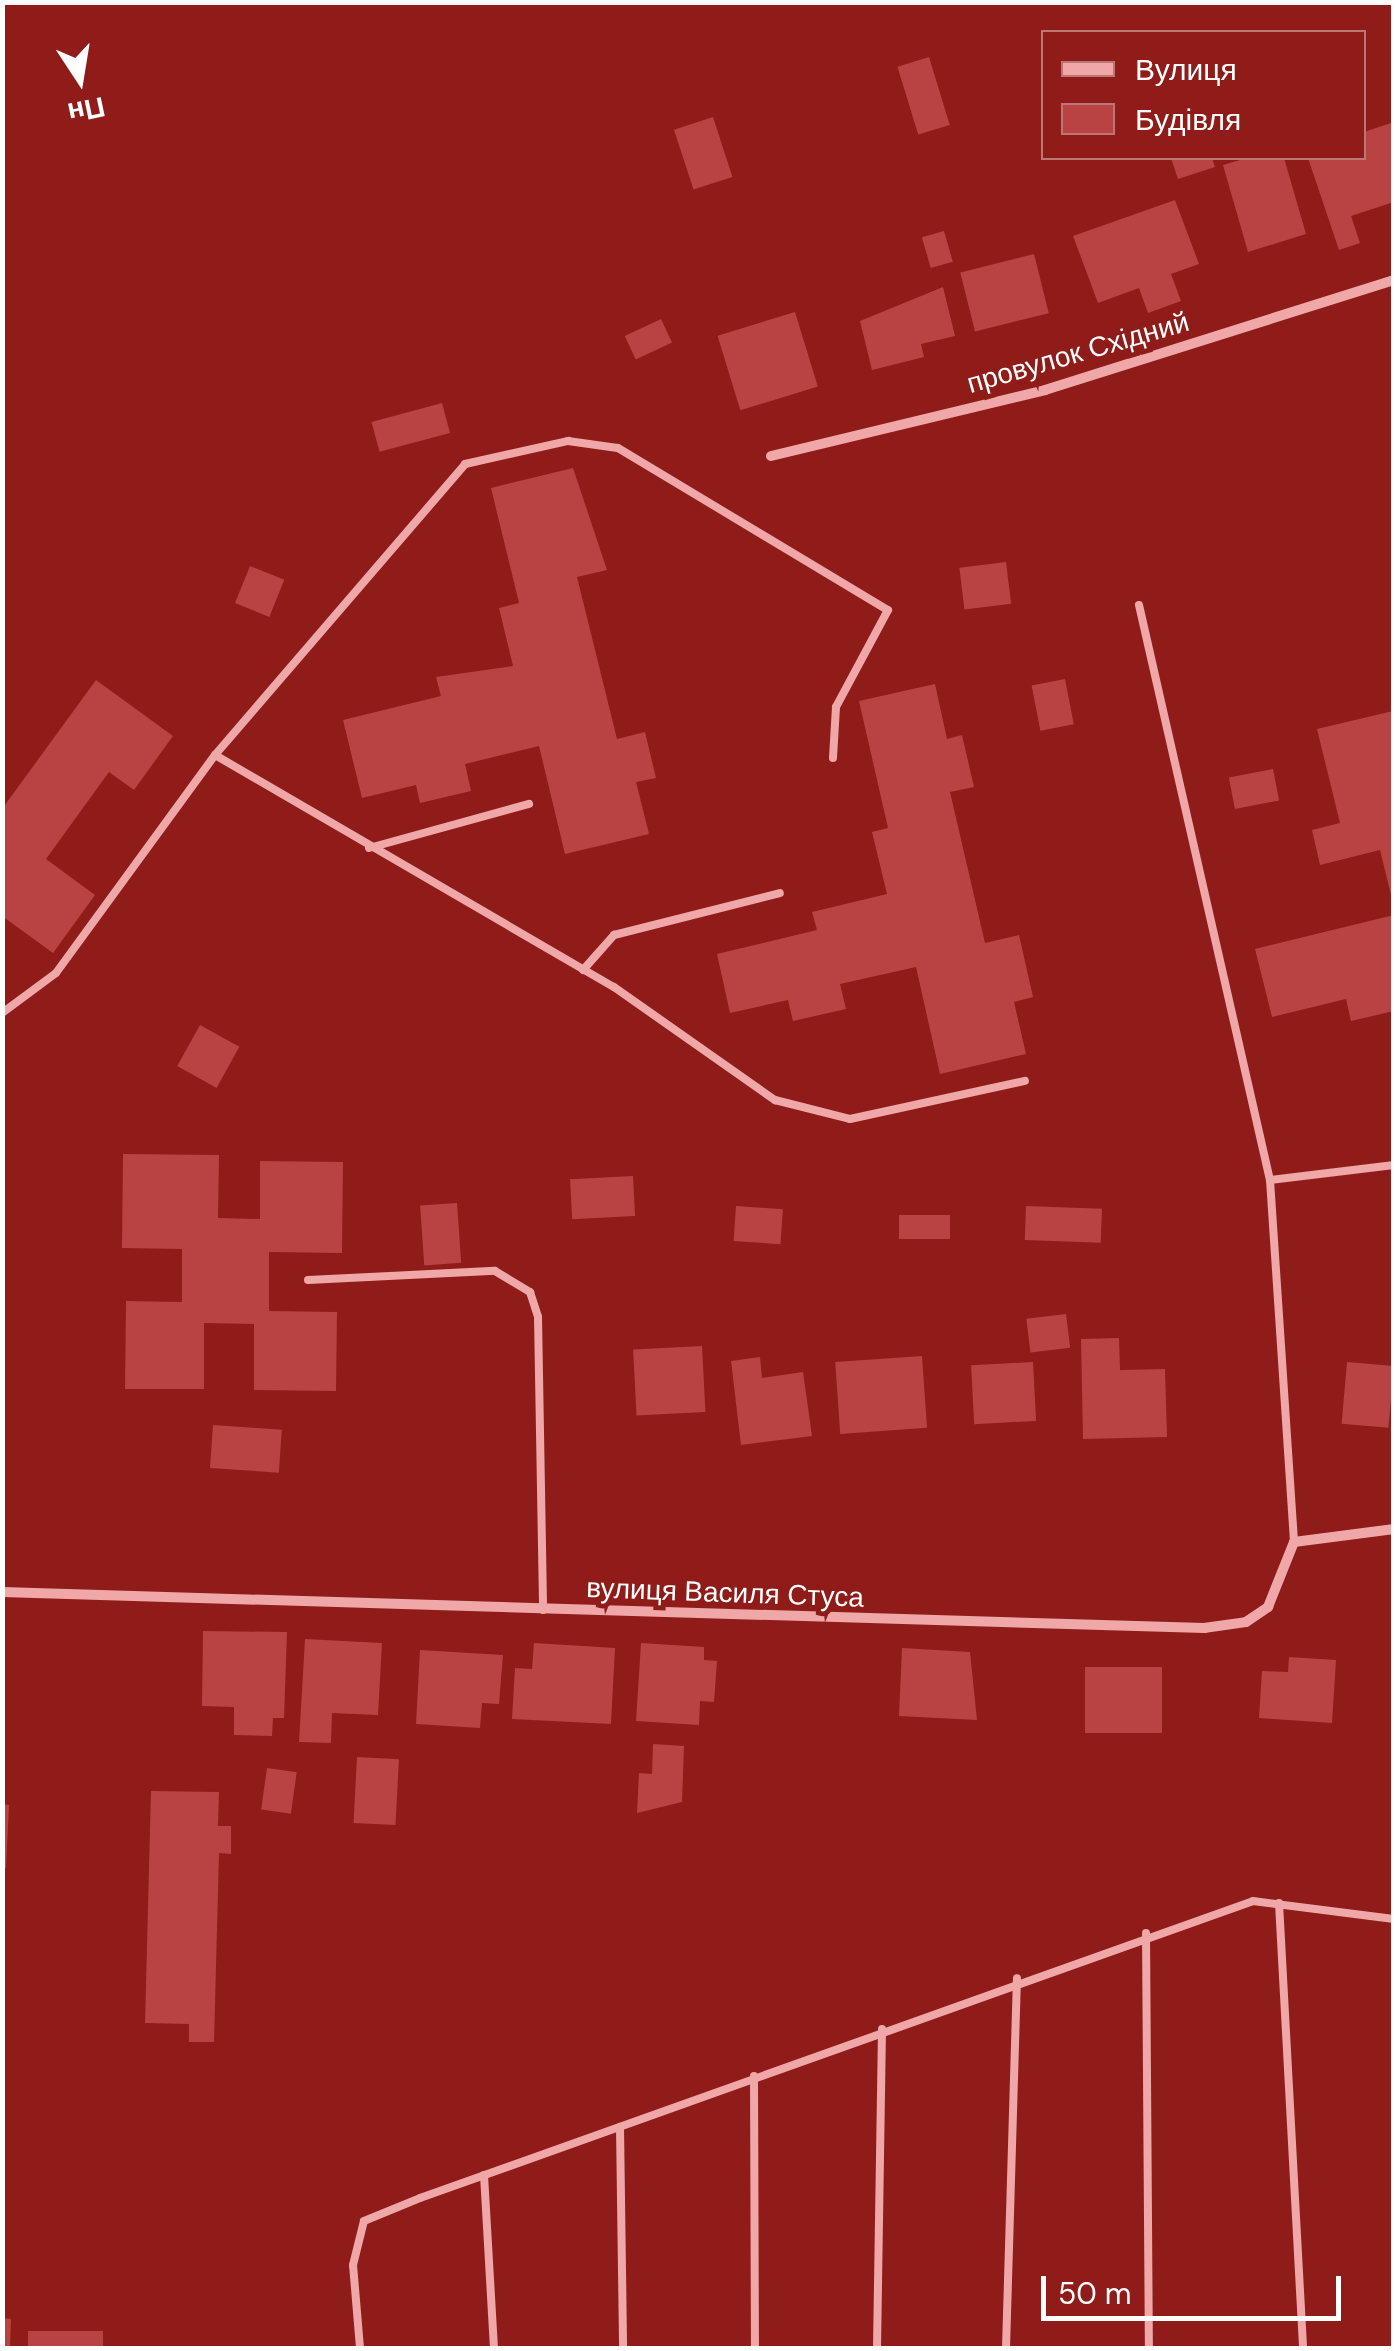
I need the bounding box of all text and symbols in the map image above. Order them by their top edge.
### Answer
north arrow [30,30,130,130]
legend [1041,30,1366,160]
text: Вулиця [1135,50,1237,89]
text: Пн [64,88,108,132]
text: Будівля [1135,100,1241,139]
street label: провулок Східний [963,305,1193,401]
street label: вулиця Василя Стуса [586,1571,864,1615]
scale bar [1046,2256,1346,2318]
text: 50 m [1058,2274,1132,2313]

